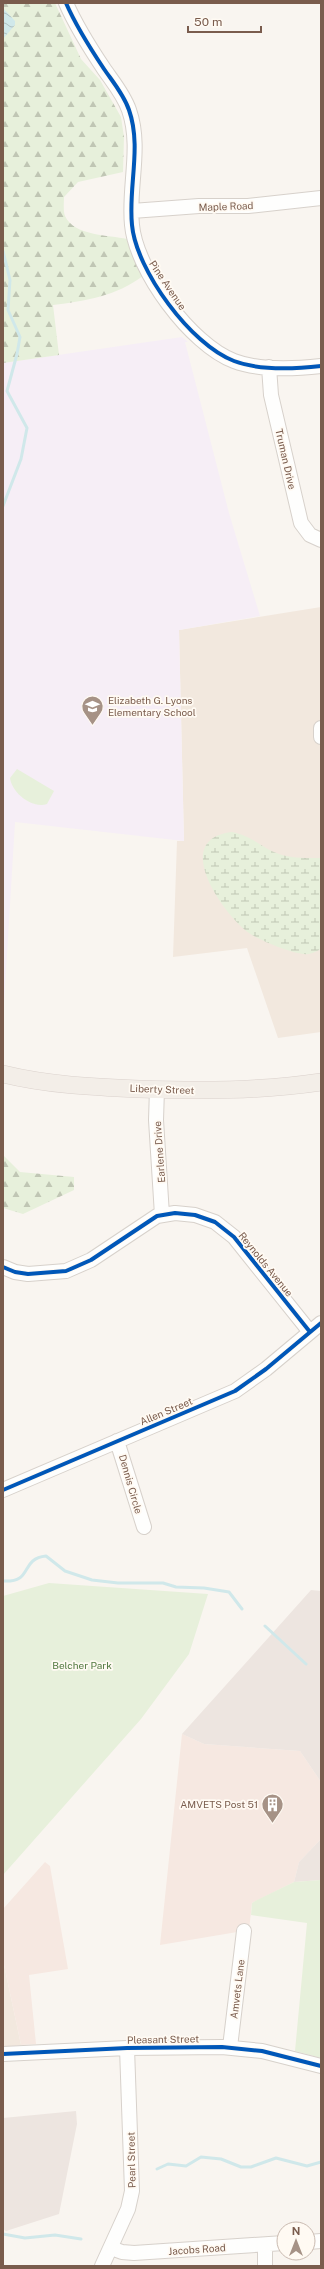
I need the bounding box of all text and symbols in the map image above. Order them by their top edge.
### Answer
scale bar [188,8,261,34]
text: 50 m [194,15,222,29]
street label: Maple Road [198,199,254,213]
street label: Pine Avenue [147,258,189,312]
street label: Truman Drive [273,428,299,491]
school or university icon: Elizabeth G. Lyons Elementary School [79,693,105,726]
place label: Elizabeth G. Lyons Elementary School [108,694,196,718]
street label: Liberty Street [130,1082,195,1096]
street label: Earlene Drive [151,1120,167,1183]
street label: Reynolds Avenue [236,1229,296,1299]
street label: Allen Street [138,1395,194,1427]
street label: Dennis Circle [117,1453,145,1515]
park label: Belcher Park [52,1659,112,1671]
building icon: AMVETS Post 51 [260,1791,286,1824]
place label: AMVETS Post 51 [180,1798,258,1810]
street label: Amvets Lane [227,1958,247,2019]
street label: Pleasant Street [127,2032,199,2046]
street label: Pearl Street [125,2132,137,2188]
north arrow [276,2221,316,2261]
text: N [292,2225,300,2237]
street label: Jacobs Road [168,2241,226,2257]

